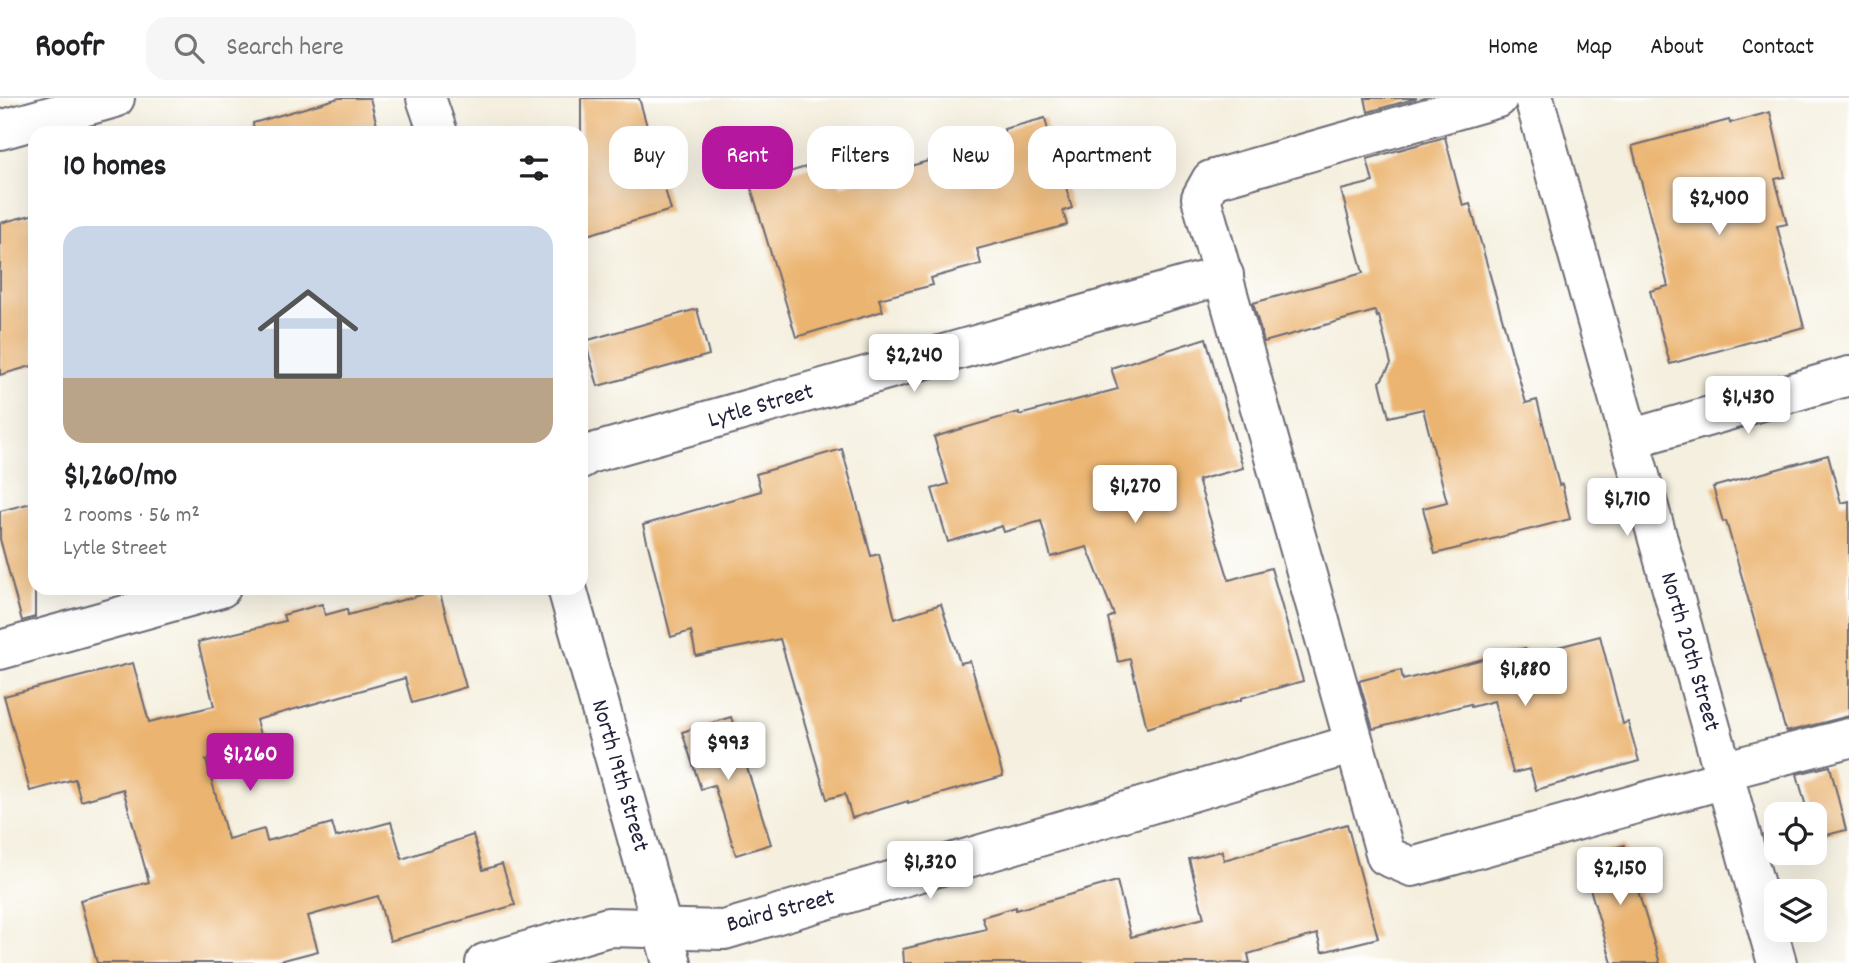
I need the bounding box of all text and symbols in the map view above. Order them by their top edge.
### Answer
search box [146,17,636,80]
text: Roofr [35,25,104,72]
icon: search [170,29,208,67]
text: Search here [226,30,344,67]
text: Home [1488,31,1538,65]
text: Map [1576,31,1612,65]
text: About [1650,31,1704,65]
text: Contact [1742,31,1814,65]
chip: Buy [609,126,688,189]
chip: Rent [702,126,793,189]
chip: Filters [807,126,914,189]
chip: New [928,126,1014,189]
chip: Apartment [1028,126,1176,189]
text: 10 homes [63,147,166,190]
icon: filters [515,149,553,187]
pin: $2,400 [1662,178,1776,237]
text: $2,400 [1689,183,1749,216]
icon: home [245,271,371,397]
pin: $2,240 [857,334,971,394]
text: $2,240 [885,340,943,373]
street label: Lytle Street [704,376,818,438]
pin: $1,430 [1691,376,1805,436]
text: $1,430 [1721,382,1775,415]
text: $1,260/mo [63,457,177,500]
pin: $1,270 [1078,466,1192,525]
text: $1,270 [1109,471,1161,504]
pin: $1,710 [1570,478,1684,538]
text: $1,710 [1603,484,1651,517]
text: 2 rooms · 56 m² [63,500,200,533]
text: Lytle Street [63,533,167,566]
street label: North 20th Street [1650,568,1728,736]
pin: $1,880 [1468,648,1582,708]
text: $1,880 [1499,654,1551,687]
street label: North 19th Street [581,696,657,856]
pin: $993 [687,722,769,782]
text: $993 [707,728,749,761]
pin: $1,260 [193,734,307,793]
text: $1,260 [223,739,277,772]
map controls [1764,802,1827,942]
button: locate [1764,802,1827,865]
pin: $1,320 [873,842,987,901]
text: $1,320 [903,847,957,880]
pin: $2,150 [1563,848,1677,907]
text: $2,150 [1593,853,1647,886]
button: layers [1764,879,1827,942]
street label: Baird Street [723,881,839,943]

